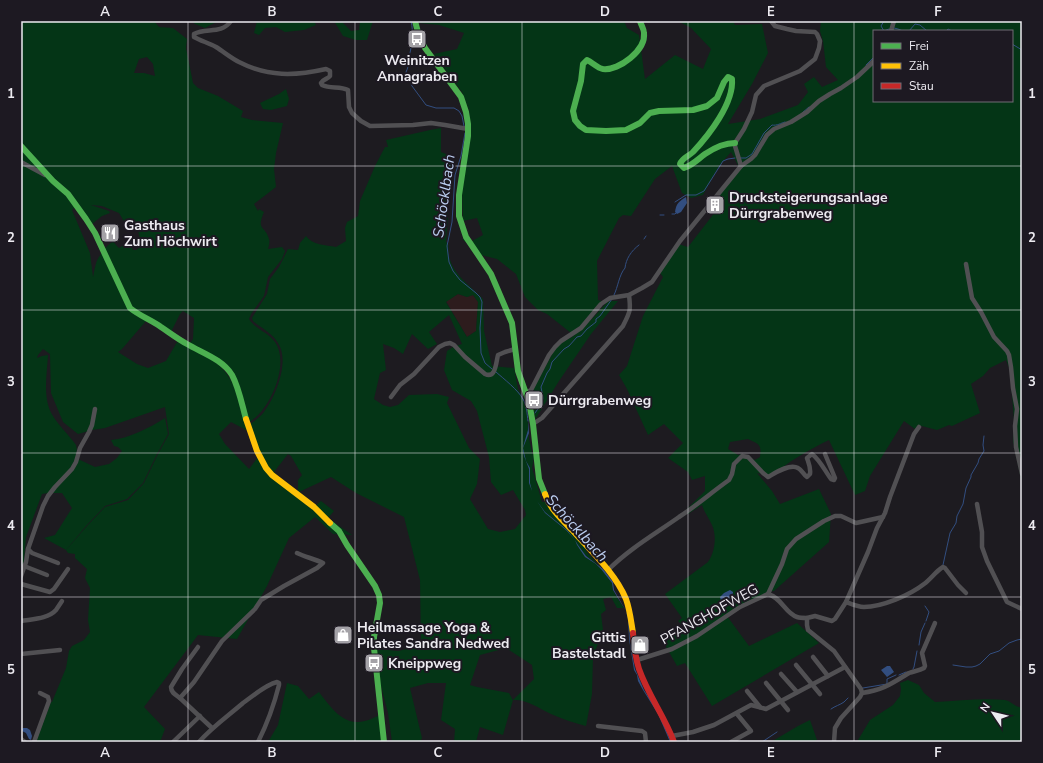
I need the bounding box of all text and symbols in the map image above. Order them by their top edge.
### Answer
text: A [100,3,110,21]
text: B [268,3,277,21]
text: C [434,3,443,21]
text: D [600,3,610,21]
text: E [767,3,775,21]
text: F [934,3,942,21]
bus stop icon: Weinitzen Annagraben [406,28,428,50]
legend [873,30,1013,102]
text: Frei [909,38,929,54]
place label: Weinitzen Annagraben [377,51,457,86]
text: Zäh [909,58,929,74]
text: Stau [909,78,934,94]
text: 1 [7,85,15,103]
text: 1 [1028,85,1036,103]
water label: Schöcklbach [428,153,460,239]
place label: Drucksteigerungsanlage Dürrgrabenweg [729,188,888,223]
building icon: Drucksteigerungsanlage Dürrgrabenweg [704,194,726,216]
place label: Gasthaus Zum Höchwirt [124,216,217,251]
restaurant icon: Gasthaus Zum Höchwirt [99,222,121,244]
text: 2 [7,229,15,247]
text: 2 [1028,229,1036,247]
text: 3 [7,373,15,391]
text: 3 [1028,373,1036,391]
bus stop icon: Dürrgrabenweg [523,389,545,411]
place label: Dürrgrabenweg [548,391,651,410]
water label: Schöcklbach [541,490,613,566]
text: 4 [7,517,15,535]
text: 4 [1028,517,1036,535]
street label: PFANGHOFWEG [657,580,762,649]
place label: Heilmassage Yoga & Pilates Sandra Nedwed [357,618,510,653]
shop icon: Heilmassage Yoga & Pilates Sandra Nedwed [332,624,354,646]
place label: Gittis Bastelstadl [552,628,627,663]
shop icon: Gittis Bastelstadl [629,634,651,656]
bus stop icon: Kneippweg [363,652,385,674]
place label: Kneippweg [388,654,461,673]
text: 5 [7,661,15,679]
text: 5 [1028,661,1036,679]
north arrow [973,693,1013,733]
text: N [977,700,994,715]
text: A [100,744,110,762]
text: B [268,744,277,762]
text: C [434,744,443,762]
text: D [600,744,610,762]
text: E [767,744,775,762]
text: F [934,744,942,762]

